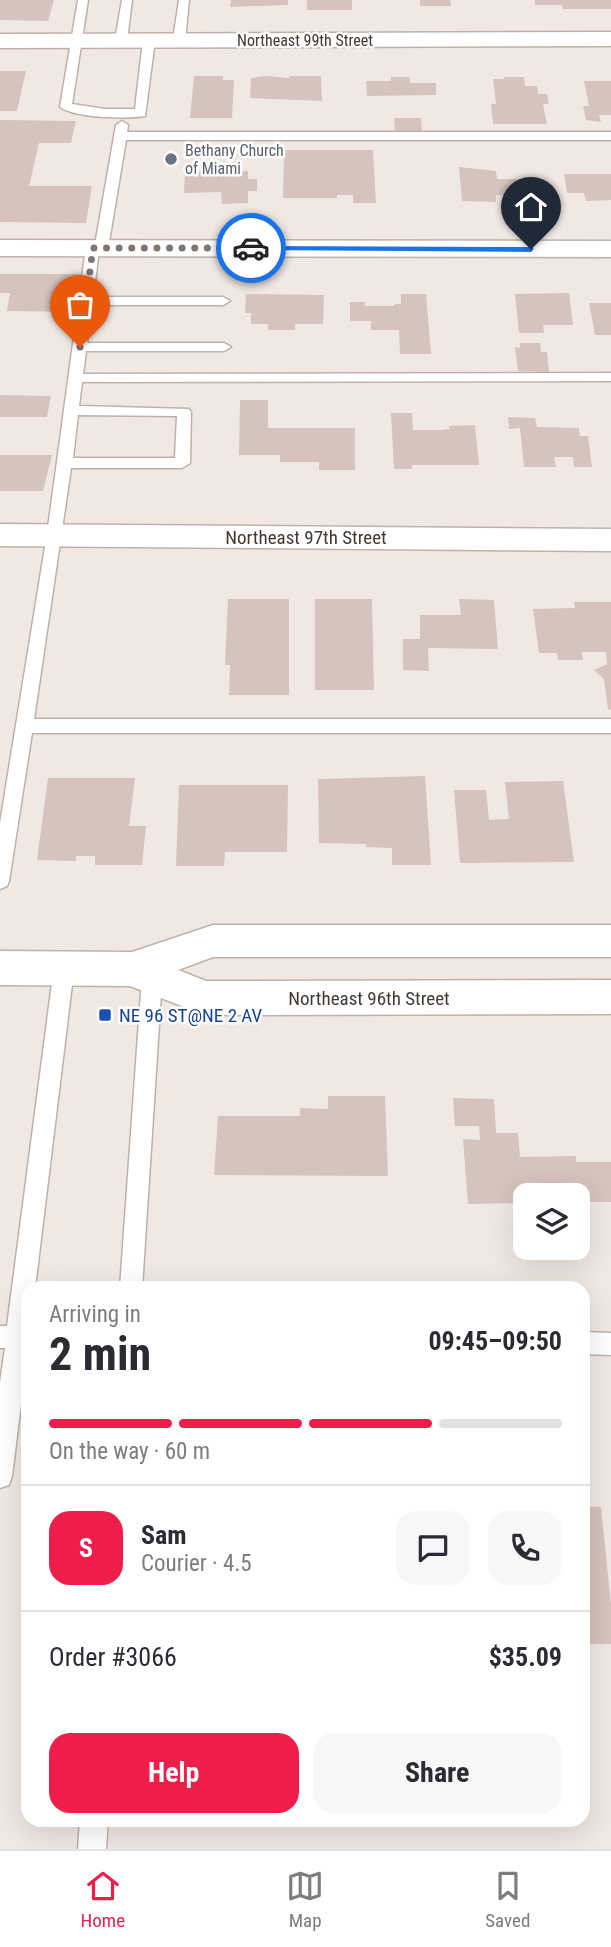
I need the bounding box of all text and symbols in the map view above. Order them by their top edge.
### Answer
street label: Northeast 99th Street [237,31,373,50]
place label: Bethany Church of Miami [185,141,284,178]
marker: Bethany Church of Miami [163,151,179,167]
pin [501,177,561,249]
icon: home [512,188,550,226]
courier [216,213,286,283]
icon: car [232,229,270,267]
pin [50,275,110,347]
icon: bag [61,286,99,324]
street label: Northeast 97th Street [225,526,387,549]
street label: Northeast 96th Street [288,987,450,1010]
place label: NE 96 ST@NE 2 AV [119,1004,263,1027]
marker: NE 96 ST@NE 2 AV [97,1007,113,1023]
map controls [513,1183,590,1260]
button: layers [513,1183,590,1260]
text: Arriving in [49,1301,141,1328]
text: 09:45–09:50 [428,1326,562,1356]
text: 2 min [49,1327,151,1381]
text: On the way · 60 m [49,1438,210,1465]
button: chat [396,1511,470,1585]
button: phone [488,1511,562,1585]
text: Sam [141,1520,187,1550]
text: S [79,1533,93,1563]
text: Courier · 4.5 [141,1550,252,1577]
text: Order #3066 [49,1642,177,1672]
text: $35.09 [489,1642,562,1672]
button: Help [49,1733,299,1813]
button: Share [313,1733,562,1813]
tab: Home [81,1867,125,1932]
tab: Map [286,1867,324,1932]
tab: Saved [485,1867,530,1932]

